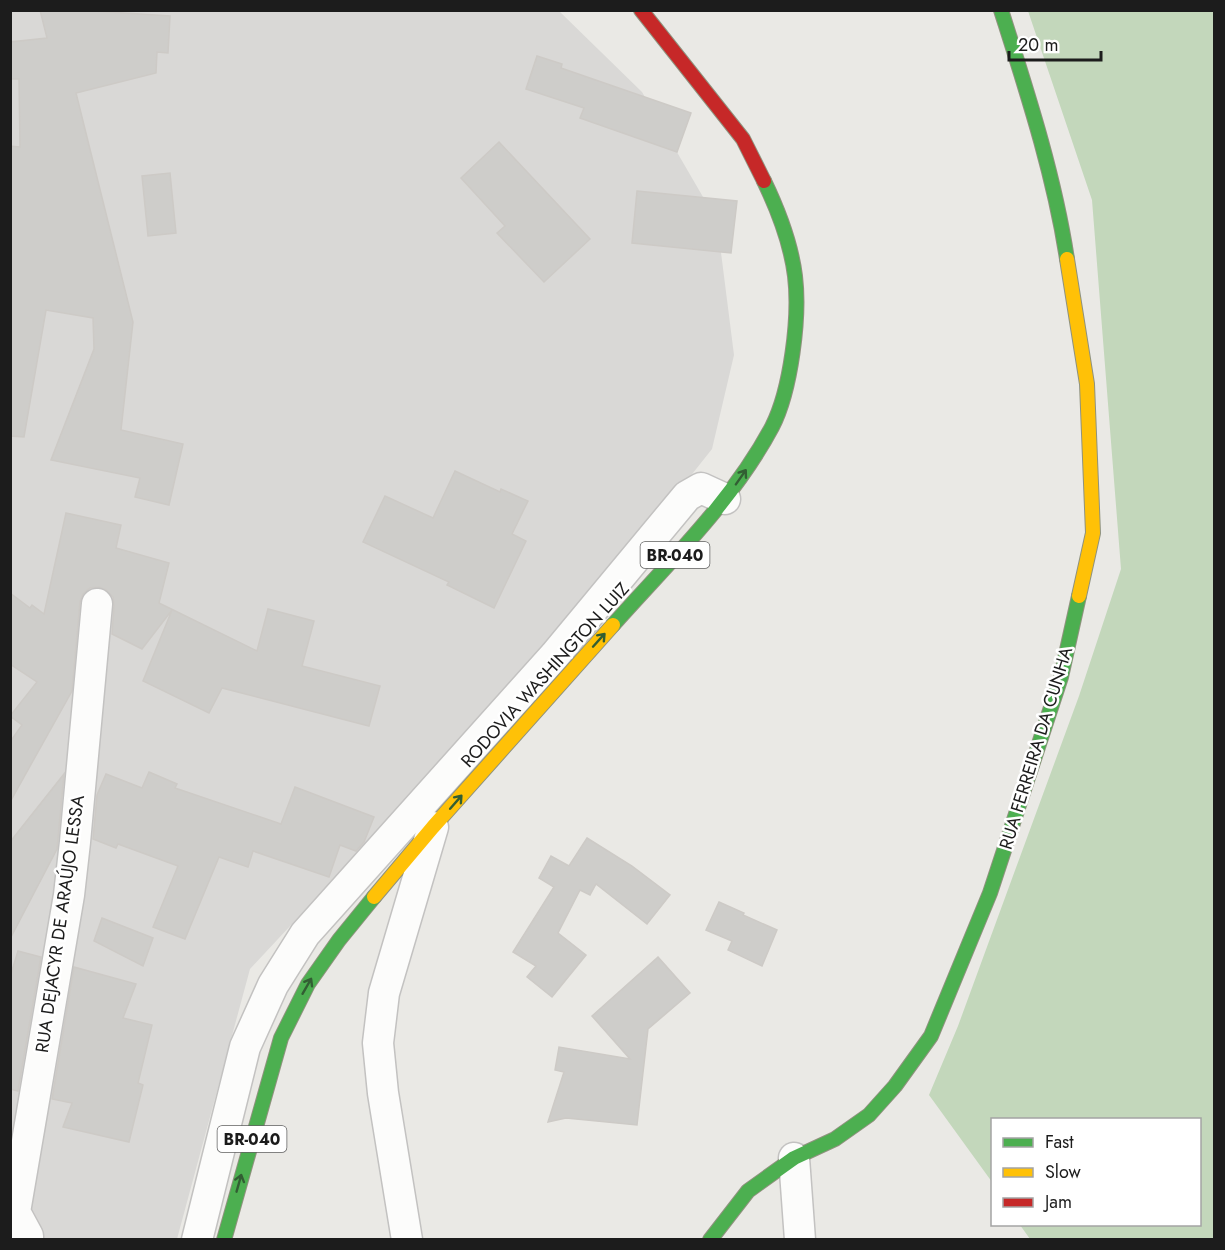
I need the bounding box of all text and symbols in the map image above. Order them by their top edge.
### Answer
scale bar [1009,24,1100,62]
text: 20 m [1018,32,1058,58]
one-way arrow [735,470,747,486]
road number: BR-040 [640,542,710,568]
street label: RODOVIA WASHINGTON LUIZ [455,577,635,773]
one-way arrow [592,633,606,648]
street label: RUA FERREIRA DA CUNHA [993,643,1079,853]
street label: RUA DEJACYR DE ARAÚJO LESSA [29,793,91,1055]
one-way arrow [449,795,463,810]
one-way arrow [302,978,314,995]
legend [991,1118,1201,1226]
road number: BR-040 [218,1126,286,1152]
text: Fast [1045,1129,1074,1155]
text: Slow [1045,1159,1082,1185]
one-way arrow [234,1174,245,1193]
text: Jam [1043,1189,1072,1215]

